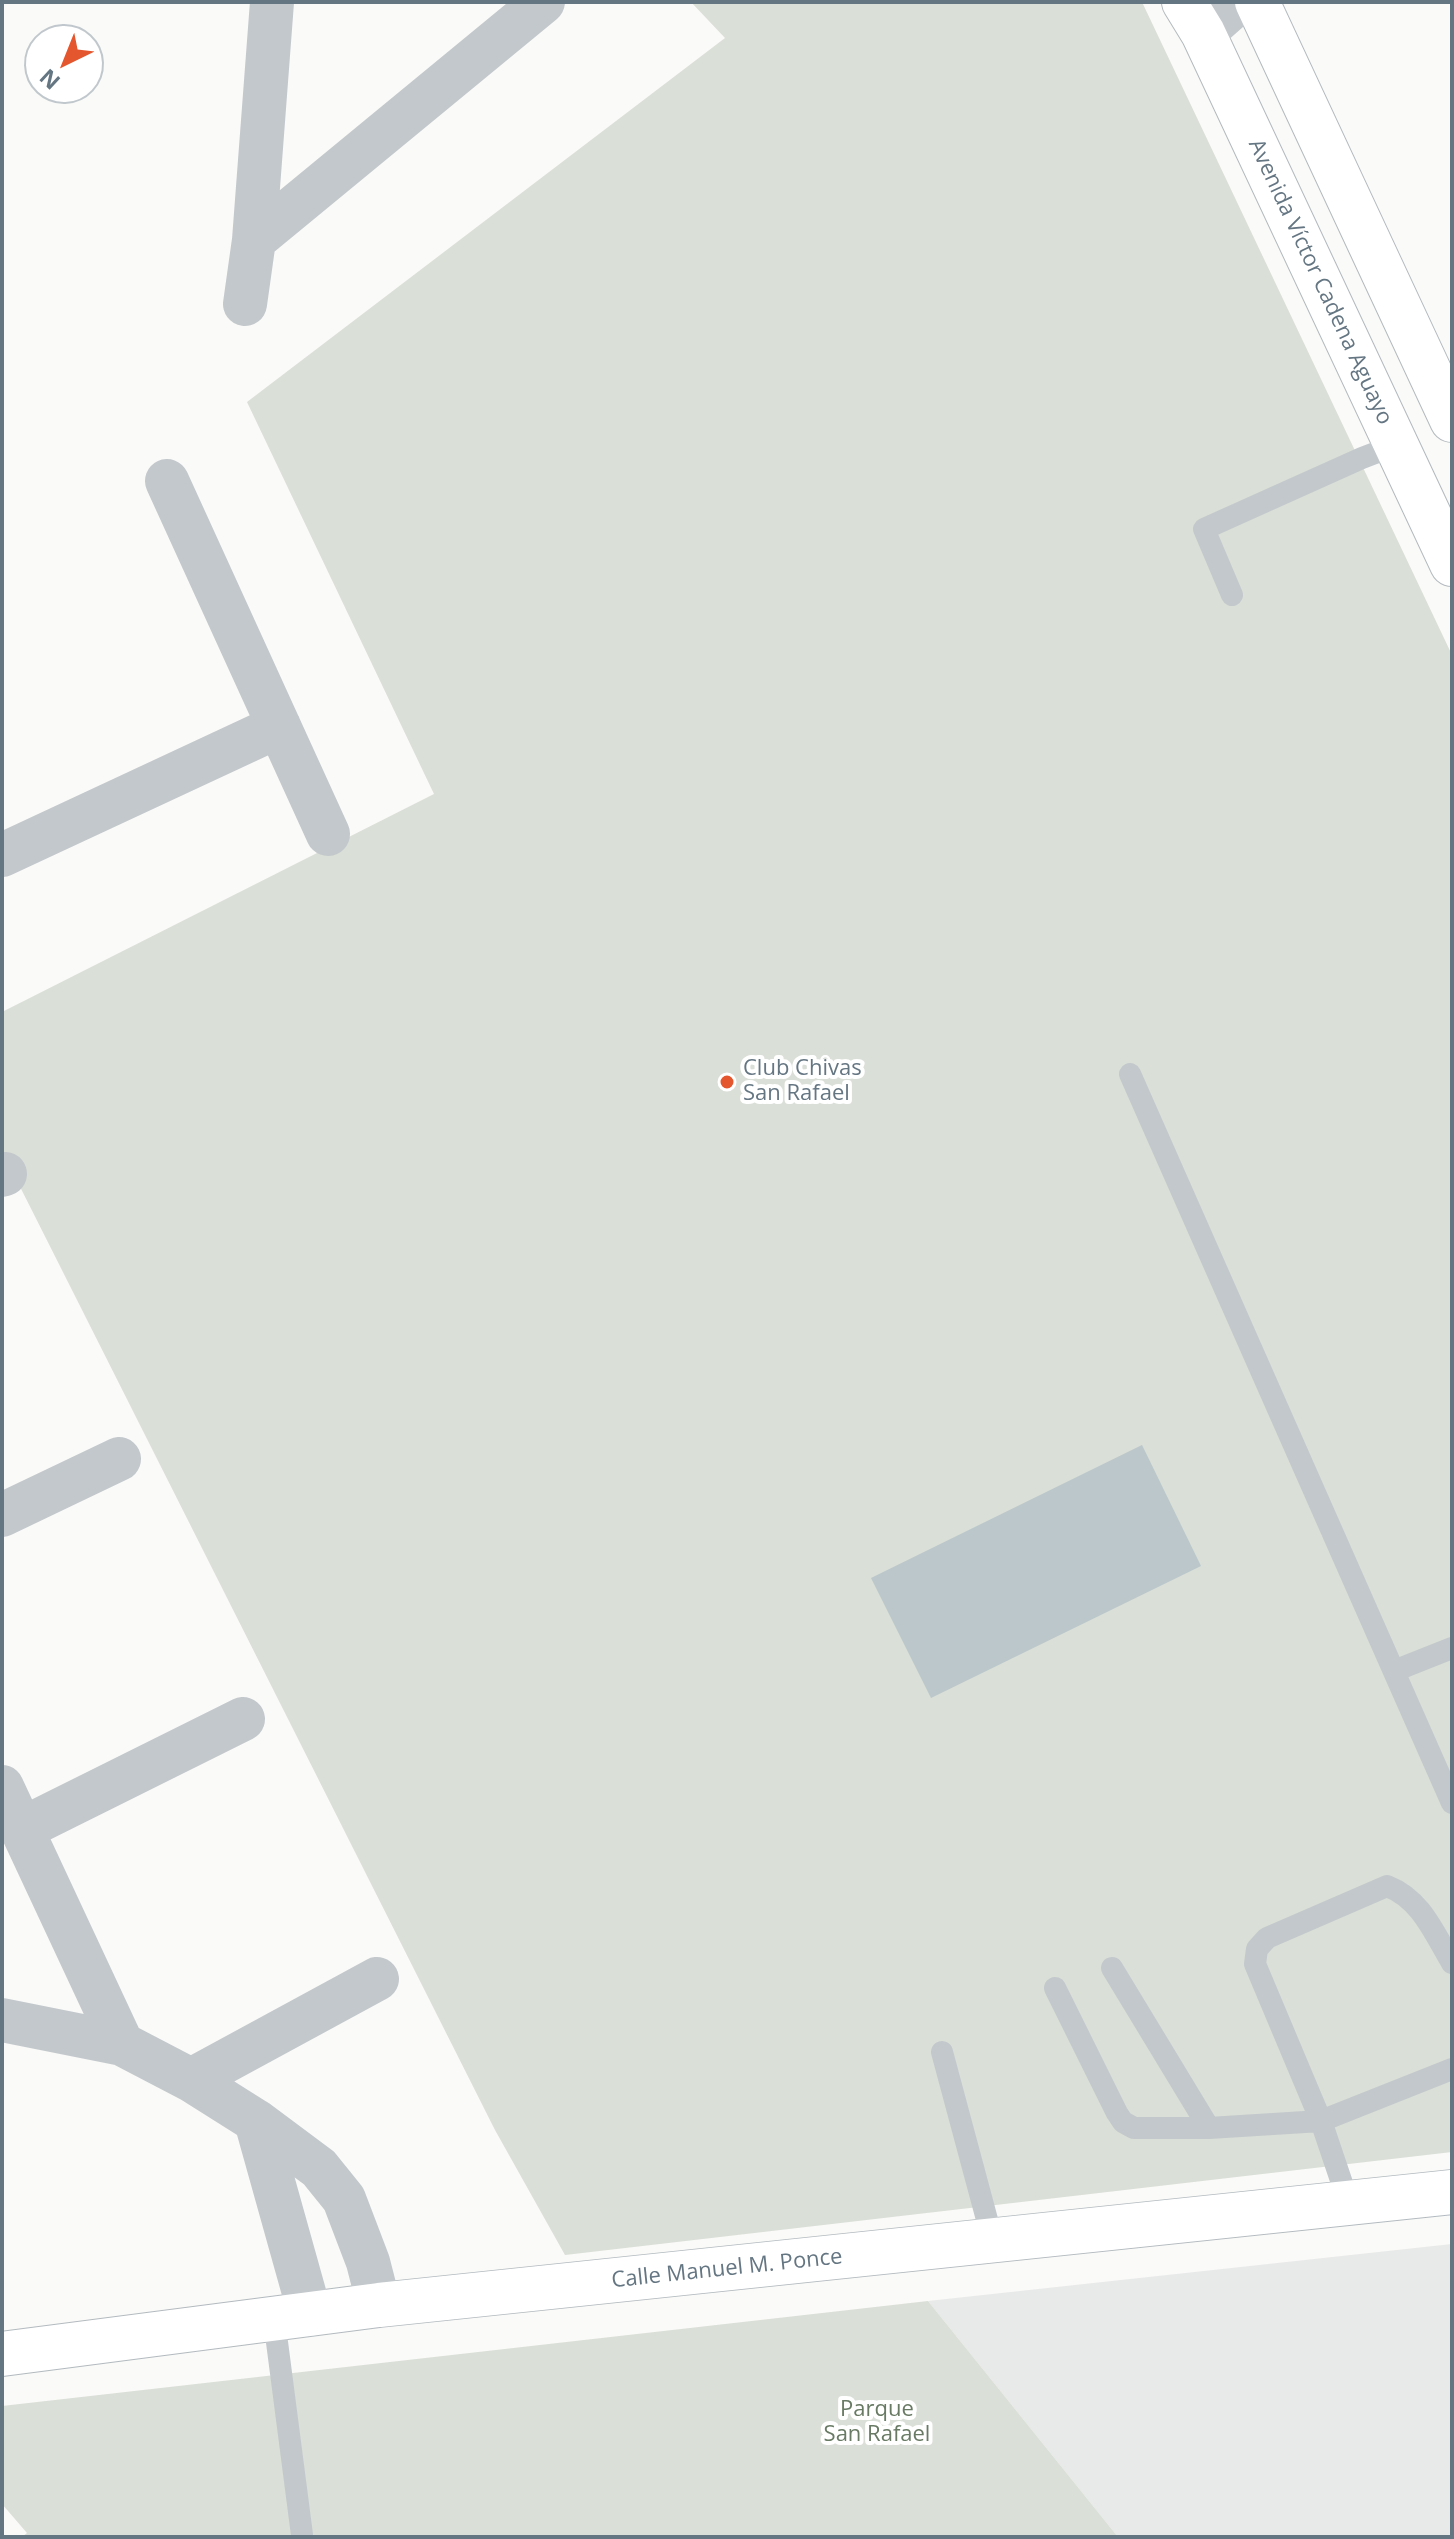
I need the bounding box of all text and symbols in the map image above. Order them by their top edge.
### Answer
north arrow [24,24,104,104]
text: N [32,63,66,97]
street label: Avenida Víctor Cadena Aguayo [1242,135,1398,429]
place label: Club Chivas San Rafael [743,1056,862,1108]
marker: Club Chivas San Rafael [718,1073,736,1091]
street label: Calle Manuel M. Ponce [610,2244,844,2294]
park label: Parque San Rafael [824,2397,930,2448]

